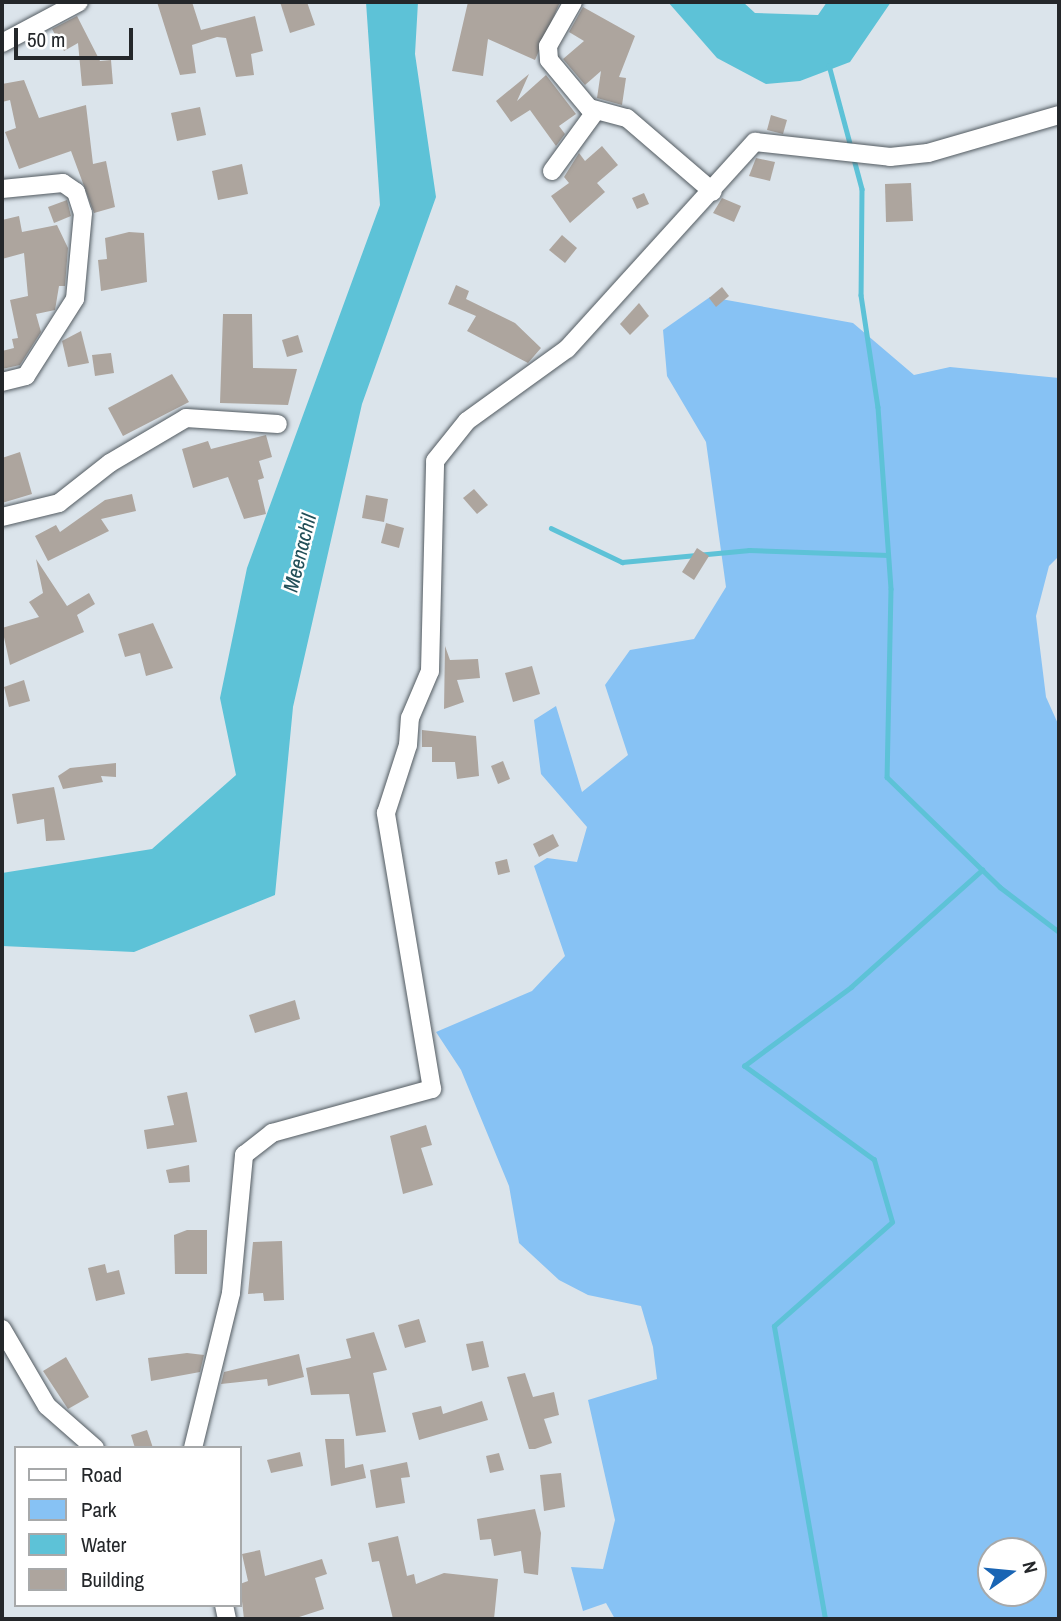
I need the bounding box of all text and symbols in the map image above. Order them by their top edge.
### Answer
scale bar [18,14,136,58]
text: 50 m [27,25,65,54]
water label: Meenachil [278,511,322,595]
legend [14,1446,242,1607]
text: Road [81,1460,122,1489]
text: Park [81,1495,116,1524]
text: Water [81,1530,126,1559]
north arrow [977,1537,1047,1607]
text: N [1016,1558,1044,1576]
text: Building [81,1565,144,1594]

